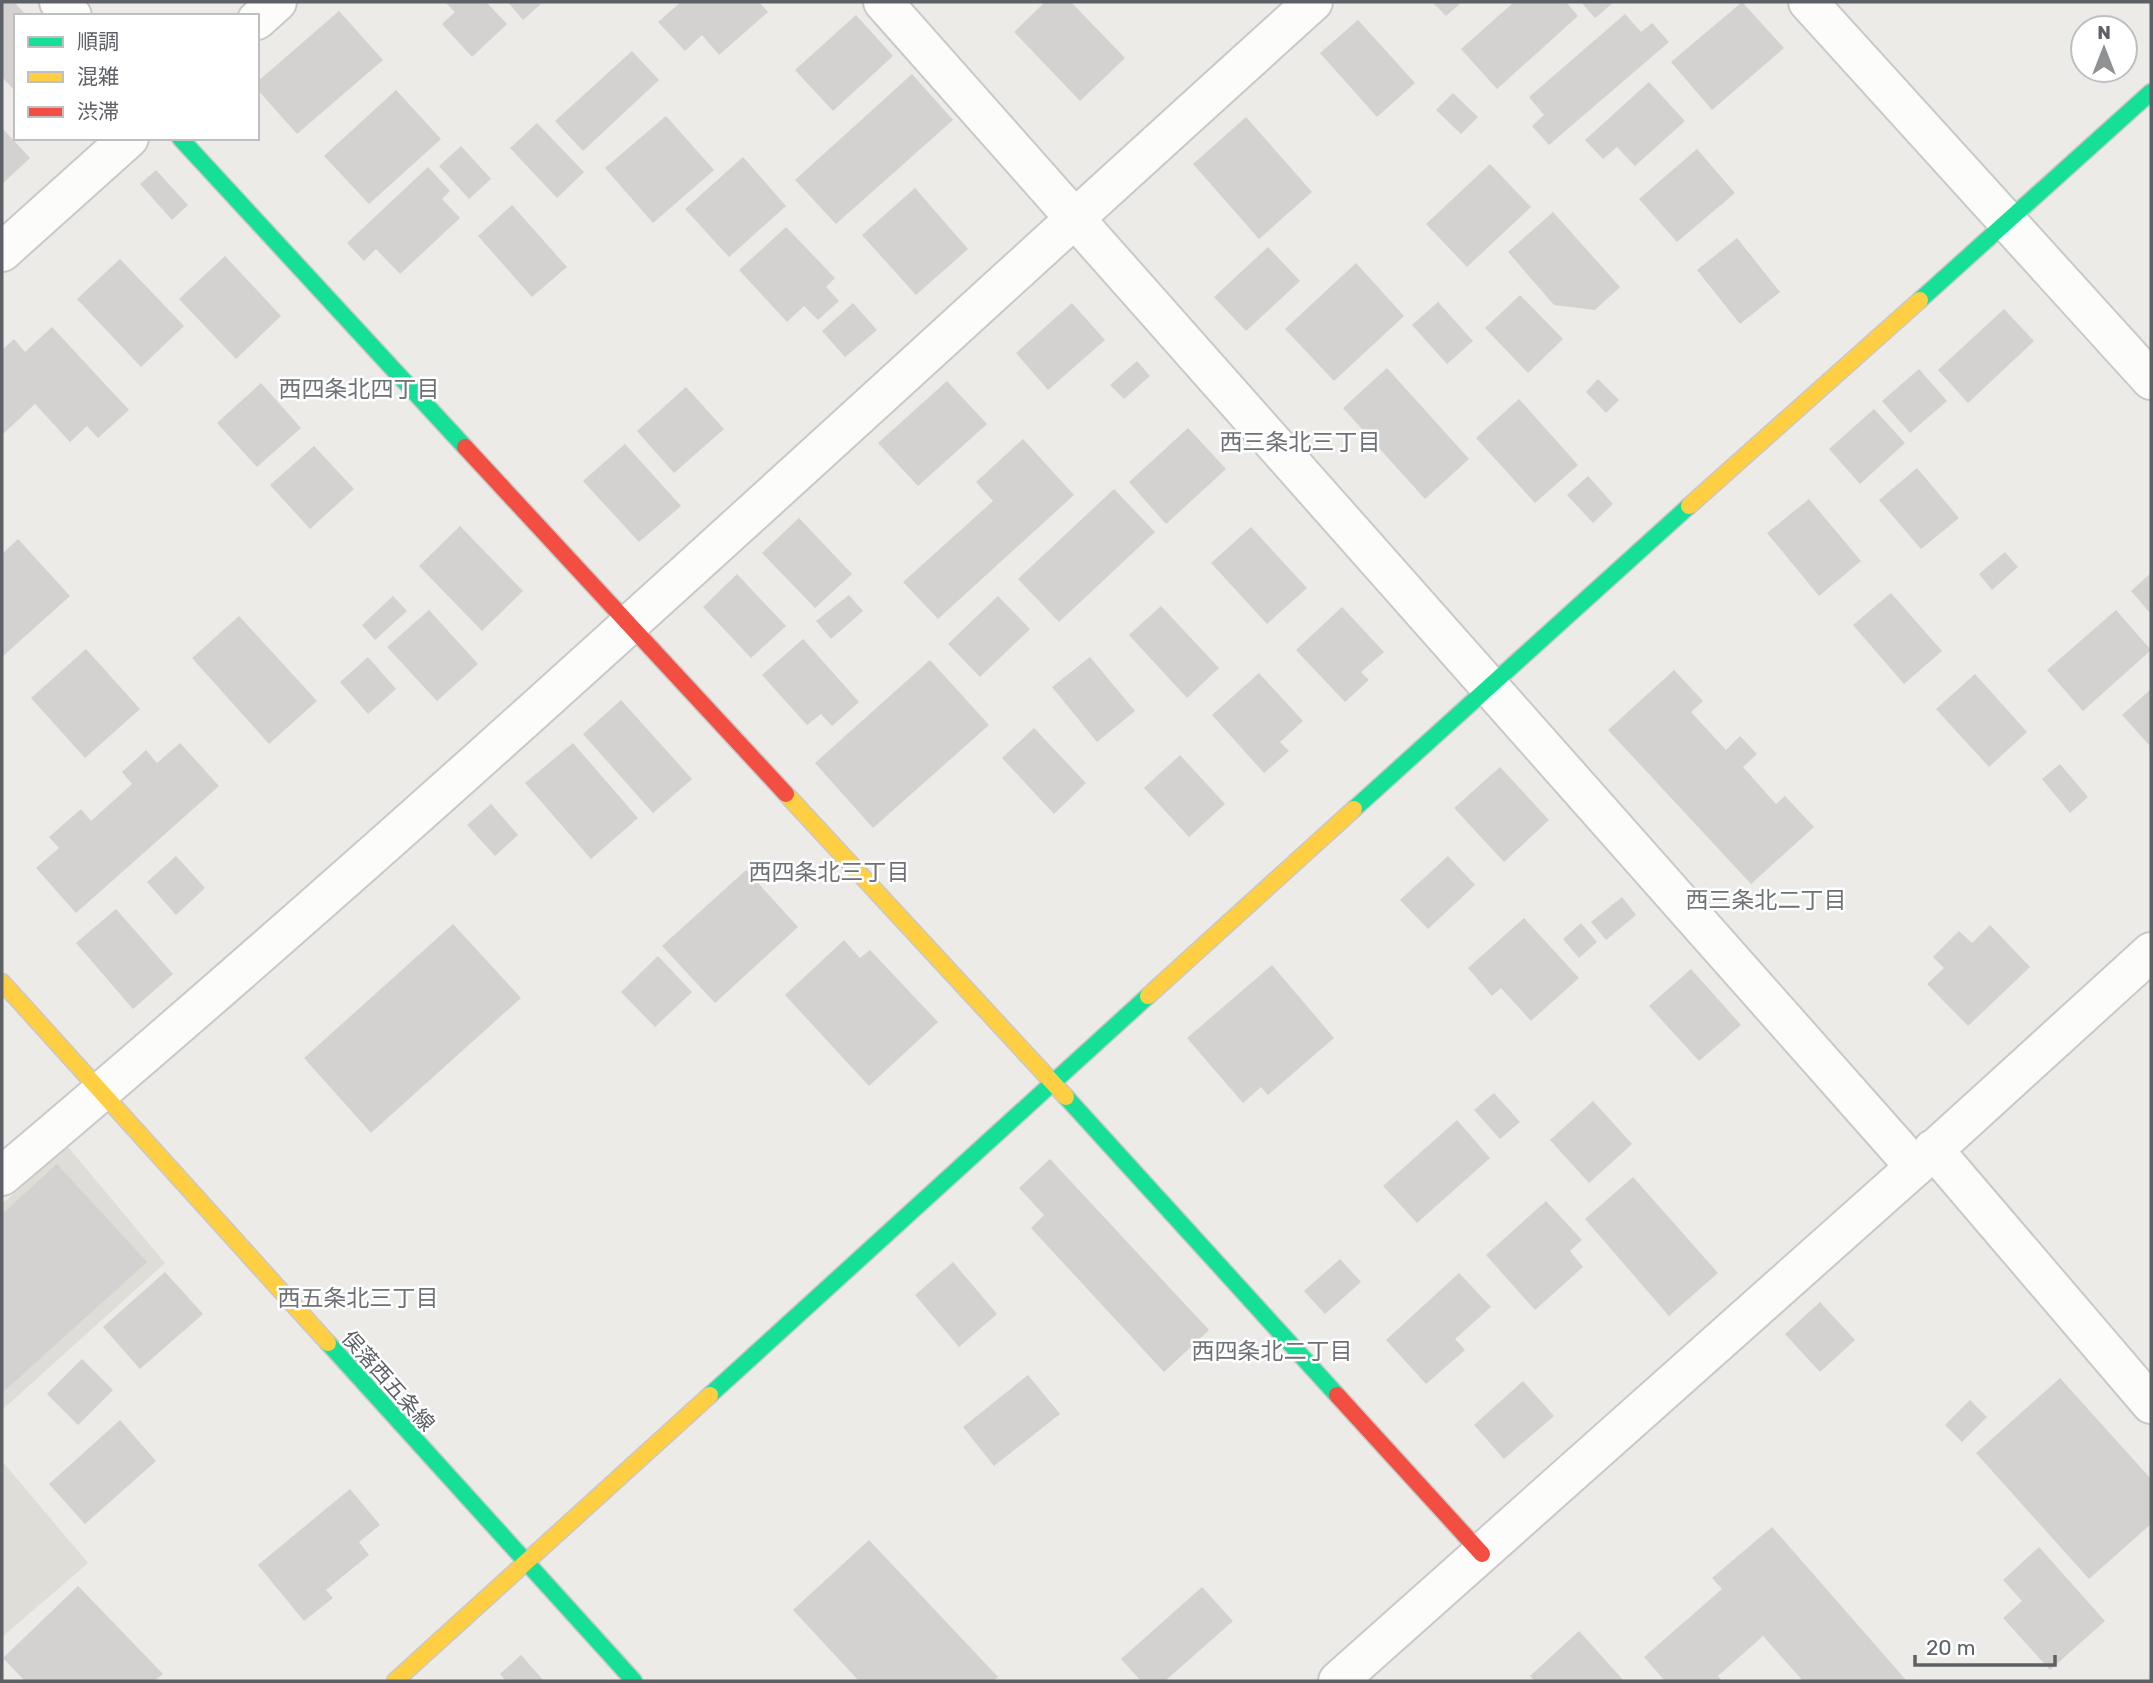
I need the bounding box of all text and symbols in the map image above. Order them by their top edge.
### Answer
legend [14,14,259,140]
north arrow [2069,14,2139,84]
text: N [2097,21,2111,44]
text: 順調 [77,29,119,54]
text: 混雑 [77,64,119,89]
text: 渋滞 [77,99,119,124]
district label: 西四条北四丁目 [279,375,440,403]
district label: 西三条北三丁目 [1220,428,1381,456]
district label: 西四条北三丁目 [749,858,910,886]
district label: 西三条北二丁目 [1686,886,1847,914]
district label: 西五条北三丁目 [278,1284,439,1312]
street label: 俣落西五条線 [337,1325,440,1436]
district label: 西四条北二丁目 [1192,1337,1353,1365]
scale bar [1915,1624,2055,1668]
text: 20 m [1926,1635,1975,1660]

